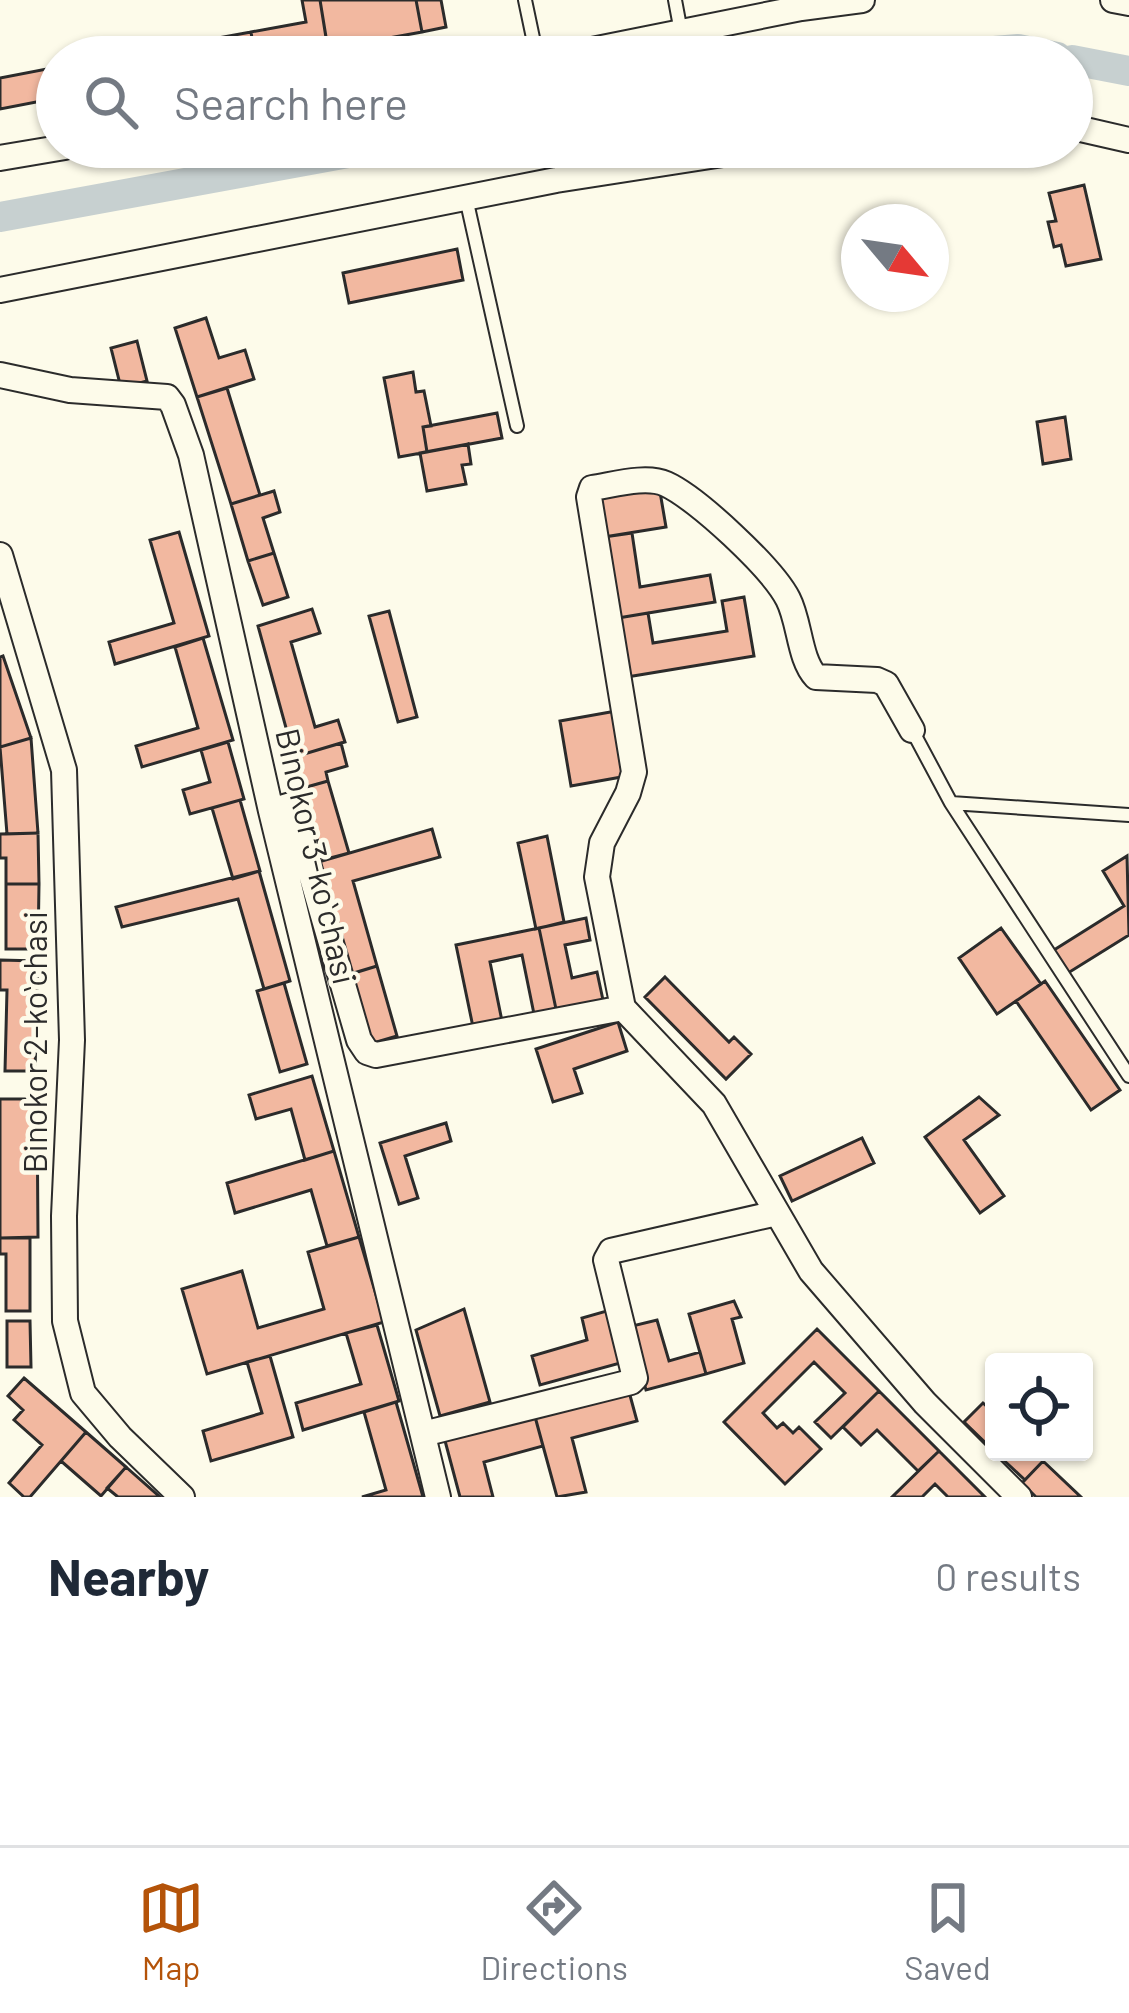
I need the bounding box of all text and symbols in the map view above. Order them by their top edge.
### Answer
search box [36,36,1093,168]
icon: search [78,69,144,135]
text: Search here [174,75,408,129]
north arrow [841,204,949,312]
street label: Binokor 3-koʻchasi [268,724,366,988]
street label: Binokor 2-koʻchasi [14,911,54,1173]
map controls [985,1353,1093,1461]
button: locate [985,1353,1093,1461]
text: Nearby [48,1545,209,1606]
text: 0 results [935,1552,1081,1599]
tab: Map [138,1875,204,1987]
tab: Directions [480,1875,628,1987]
tab: Saved [904,1875,991,1987]

